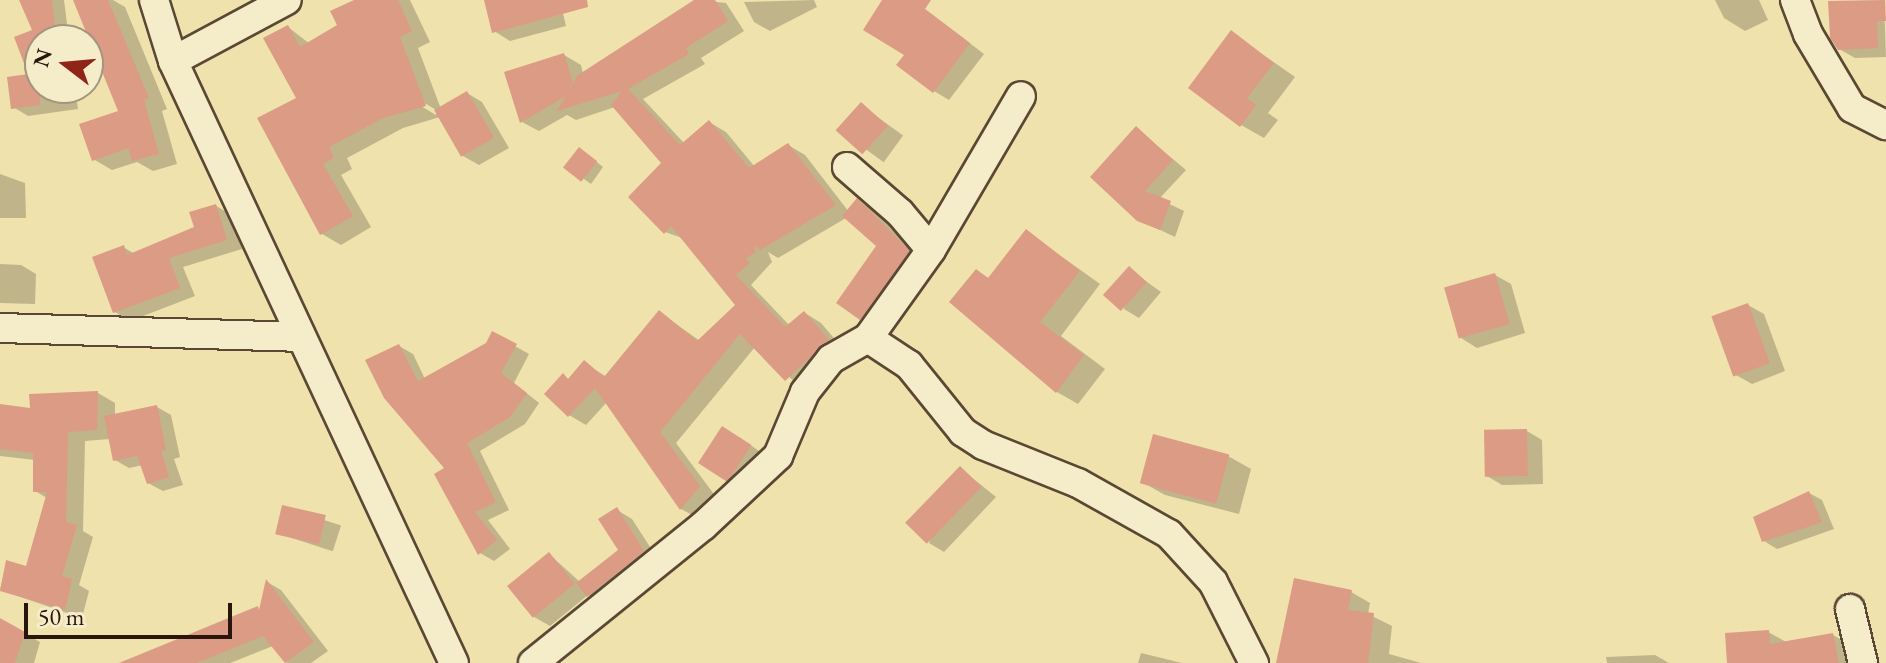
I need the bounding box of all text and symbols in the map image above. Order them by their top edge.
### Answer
north arrow [24,24,104,104]
text: N [26,45,59,70]
scale bar [28,587,236,637]
text: 50 m [38,601,85,632]

